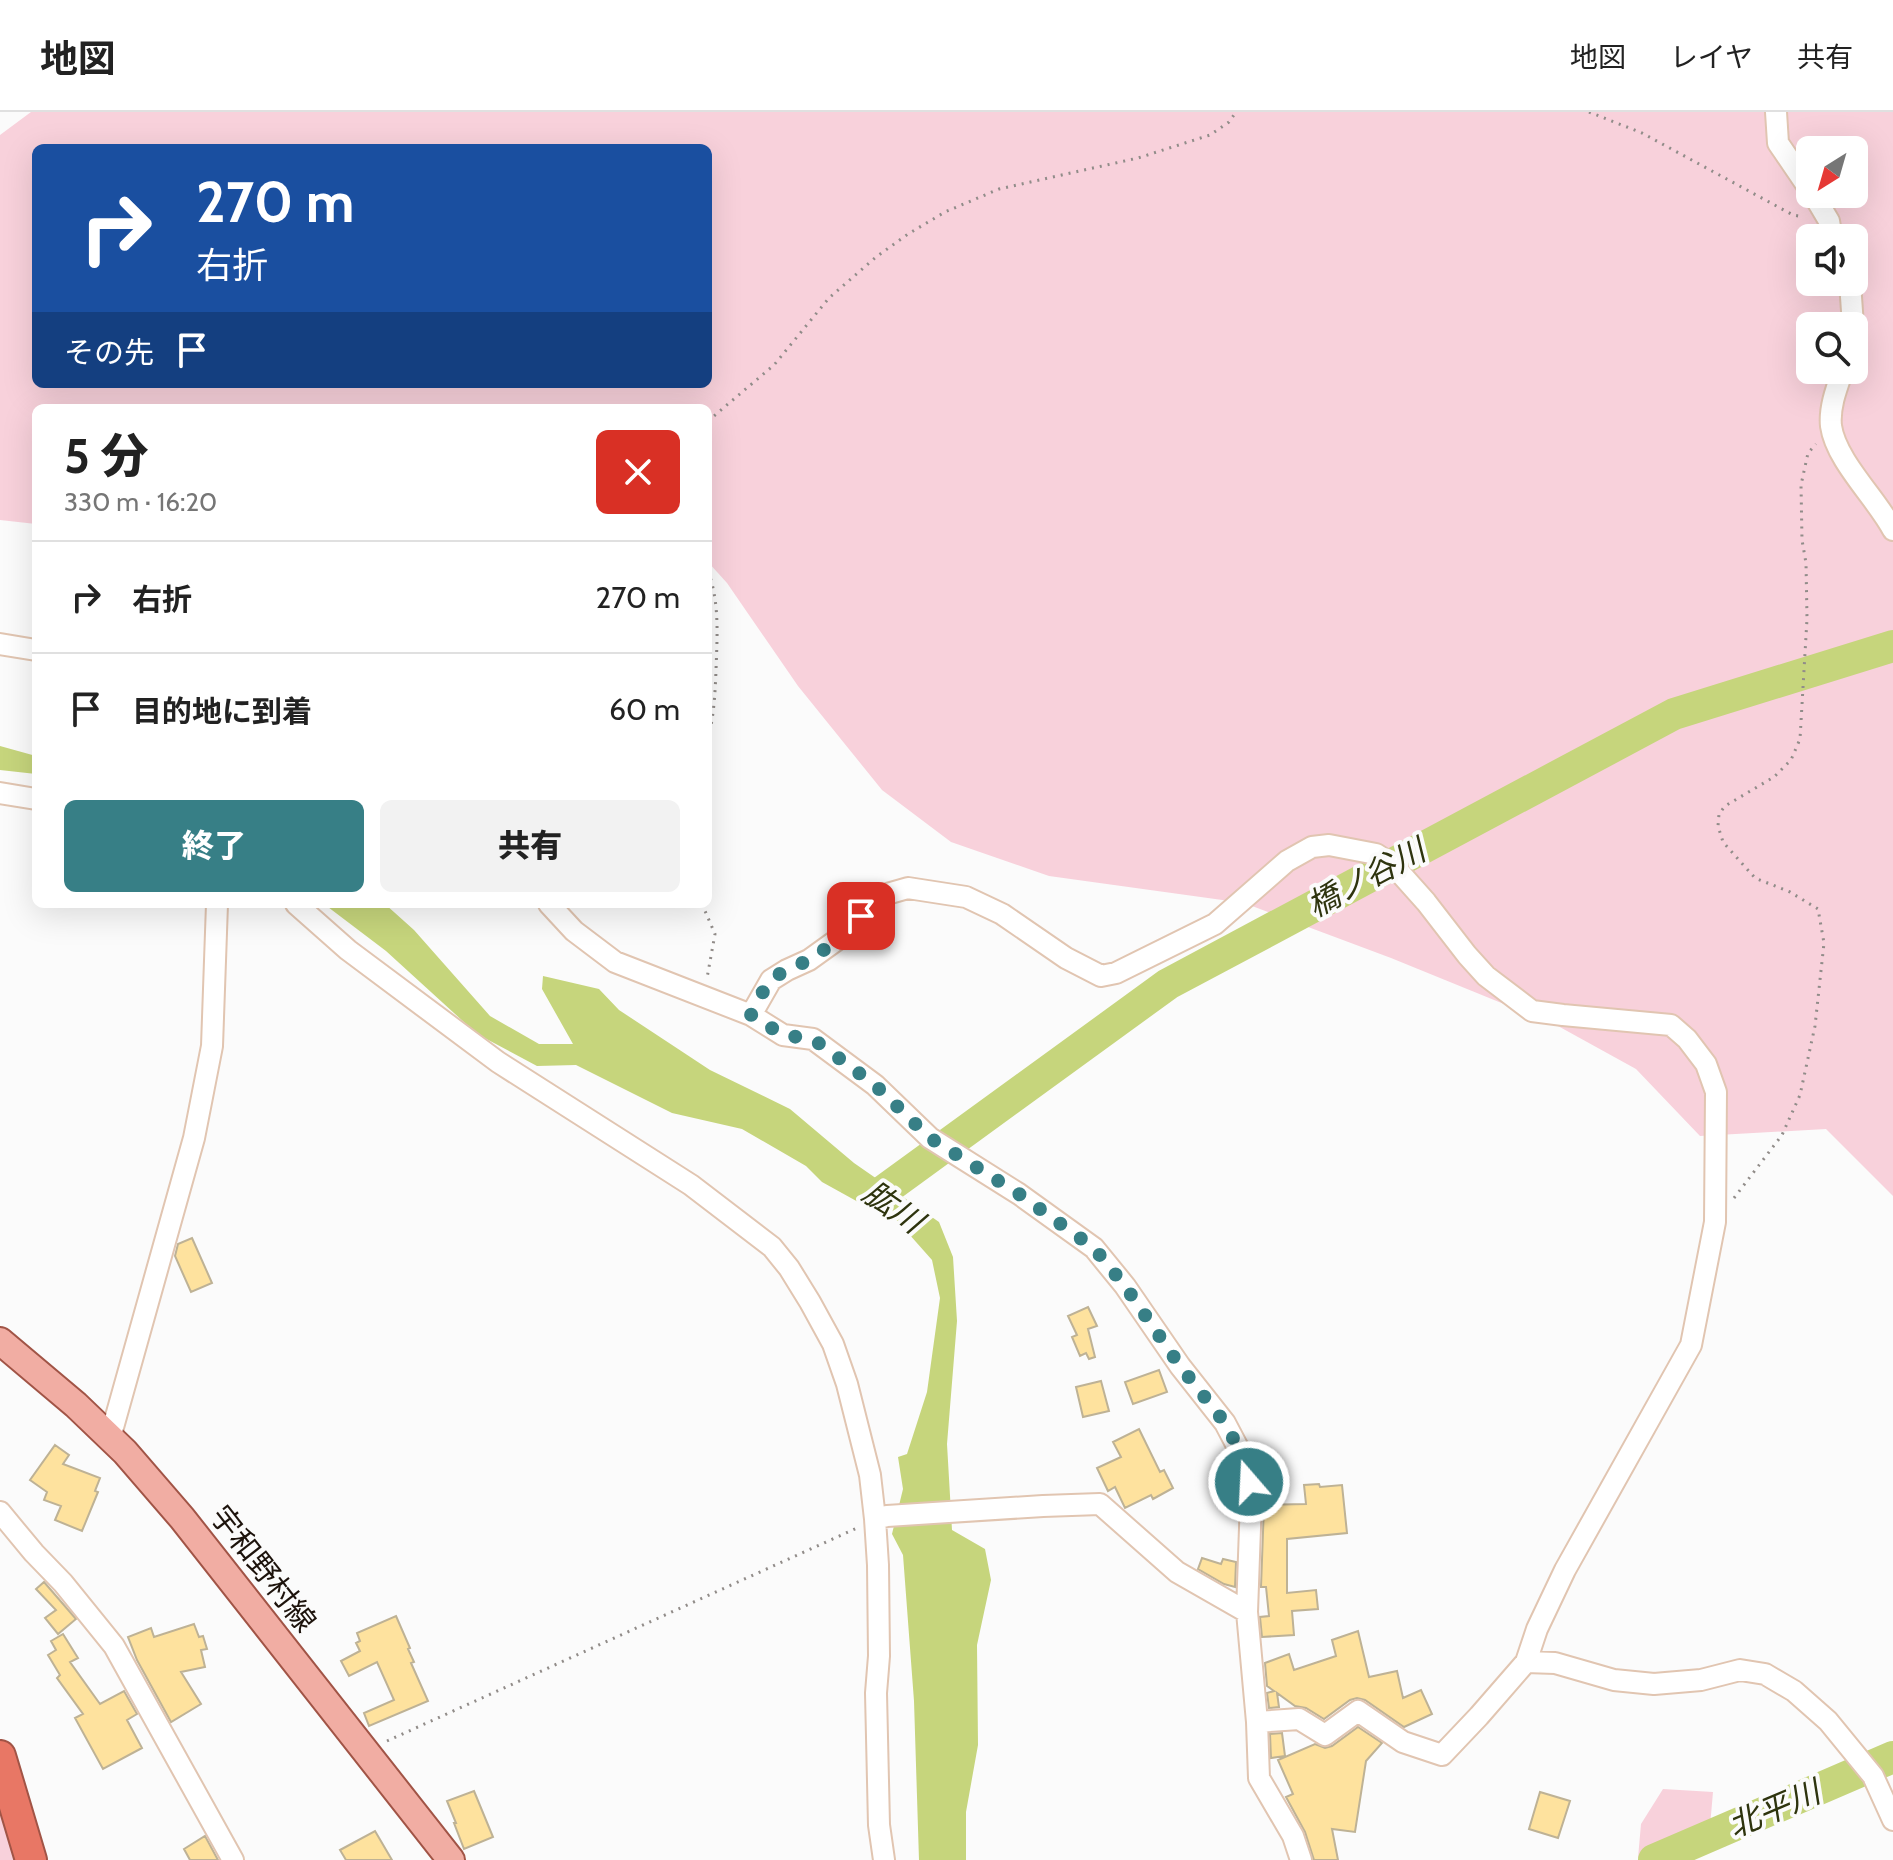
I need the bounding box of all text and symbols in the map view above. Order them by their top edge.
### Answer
text: 地図 [40,35,116,82]
text: 地図 [1570,40,1626,74]
text: レイヤ [1670,40,1753,74]
text: 共有 [1797,40,1853,74]
north arrow [1796,136,1868,208]
map controls [1796,136,1868,384]
text: 270 m [196,168,354,236]
icon: right [64,176,168,280]
button: sound [1796,224,1868,296]
text: 右折 [196,243,268,287]
button: search [1796,312,1868,384]
icon: arrive [170,328,214,372]
text: その先 [64,334,154,371]
text: 5 分 [64,427,149,485]
button: close [596,430,680,514]
text: 330 m · 16:20 [64,486,217,518]
icon: right [64,575,108,619]
text: 270 m [595,579,680,616]
text: 右折 [132,581,192,618]
icon: arrive [64,687,108,731]
text: 60 m [609,691,680,728]
text: 目的地に到着 [132,693,312,730]
button: 終了 [64,800,364,892]
button: 共有 [380,800,680,892]
water label: 橋ノ谷川 [1300,829,1434,925]
pin [827,882,895,950]
icon: arrive [839,894,883,938]
water label: 肱川 [856,1172,933,1243]
position arrow [1207,1440,1291,1524]
street label: 宇和野村線 [203,1498,324,1639]
water label: 北平川 [1722,1771,1828,1845]

